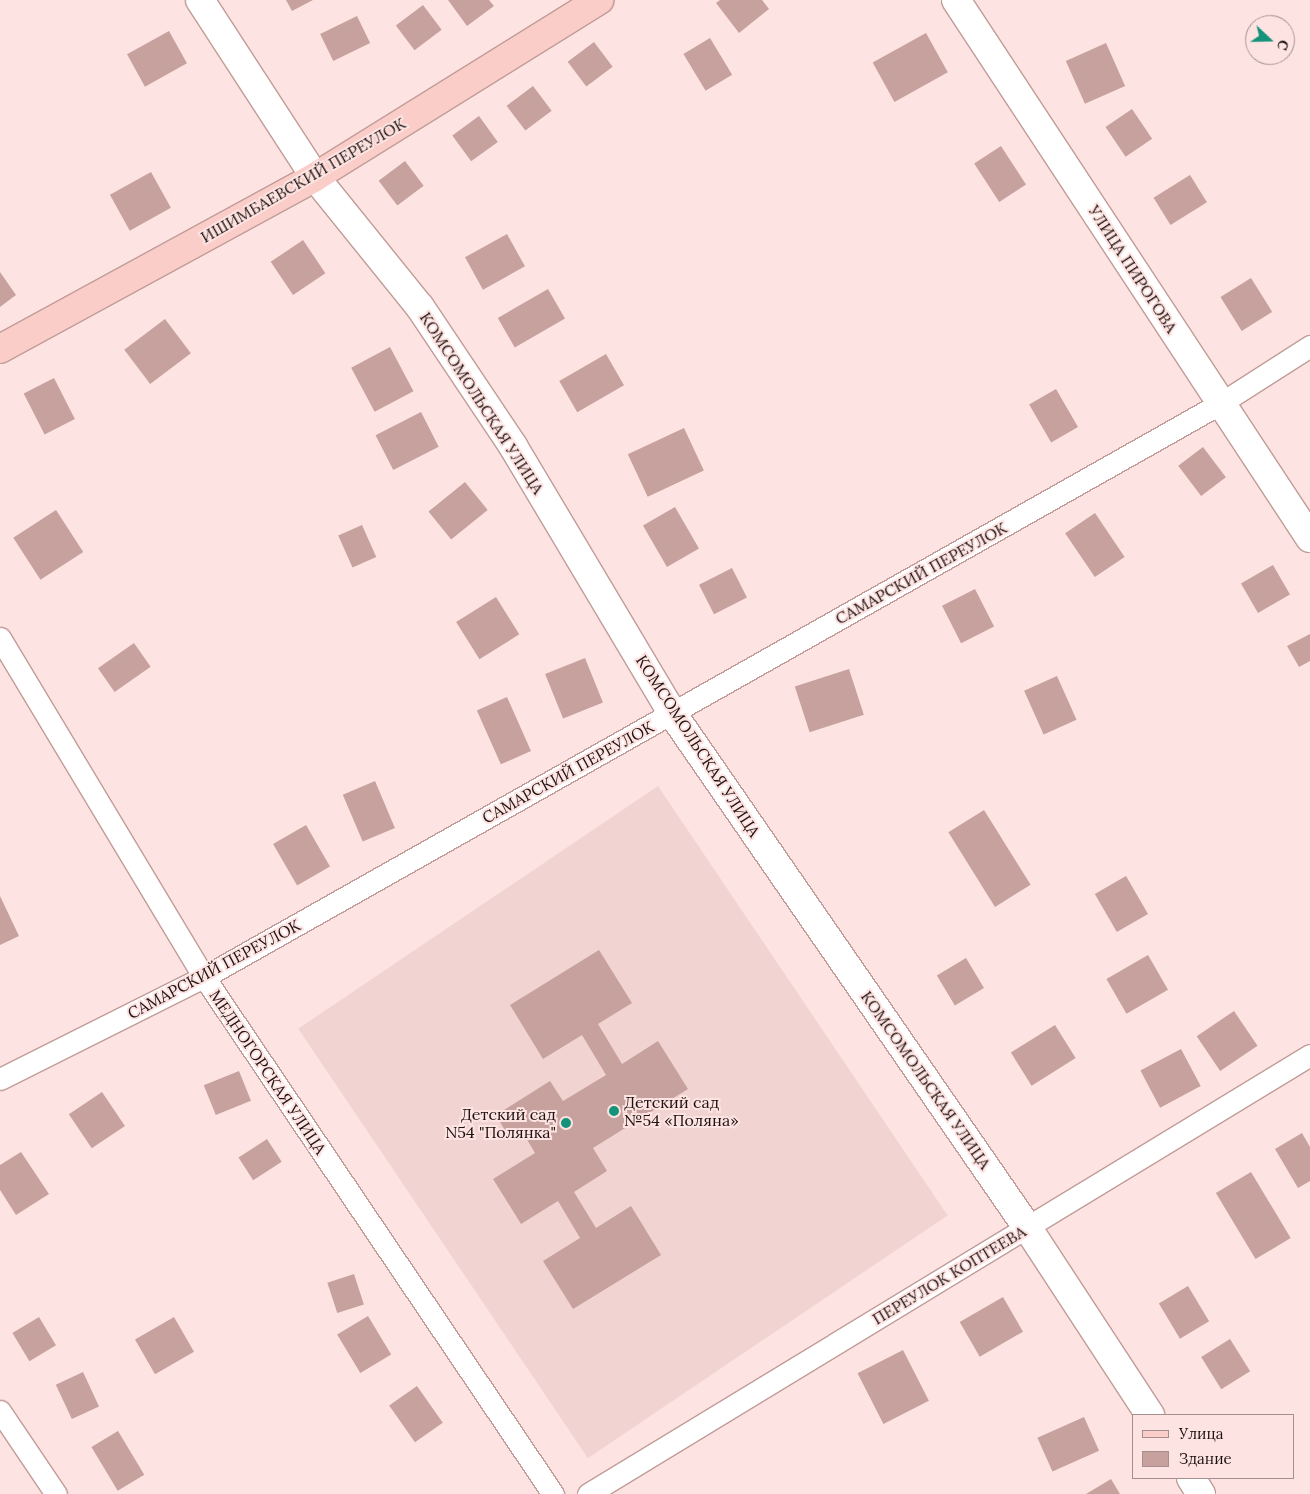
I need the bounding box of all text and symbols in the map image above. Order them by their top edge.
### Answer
north arrow [1245,15,1295,65]
text: С [1273,37,1293,53]
street label: ИШИМБАЕВСКИЙ ПЕРЕУЛОК [197,113,409,247]
street label: УЛИЦА ПИРОГОВА [1085,202,1181,336]
street label: КОМСОМОЛЬСКАЯ УЛИЦА [416,308,548,498]
street label: САМАРСКИЙ ПЕРЕУЛОК [832,518,1010,628]
street label: КОМСОМОЛЬСКАЯ УЛИЦА [632,651,764,841]
street label: САМАРСКИЙ ПЕРЕУЛОК [479,717,657,827]
street label: САМАРСКИЙ ПЕРЕУЛОК [124,915,304,1023]
street label: МЕДНОГОРСКАЯ УЛИЦА [206,986,330,1158]
street label: КОМСОМОЛЬСКАЯ УЛИЦА [857,987,995,1173]
place label: Детский сад №54 «Поляна» [624,1092,739,1130]
place label: Детский сад N54 "Полянка" [445,1104,556,1142]
marker: Детский сад №54 «Поляна» [608,1105,620,1117]
marker: Детский сад N54 "Полянка" [560,1117,572,1129]
street label: ПЕРЕУЛОК КОПТЕЕВА [869,1222,1029,1328]
legend [1132,1414,1295,1479]
text: Улица [1179,1424,1223,1443]
text: Здание [1179,1449,1232,1468]

